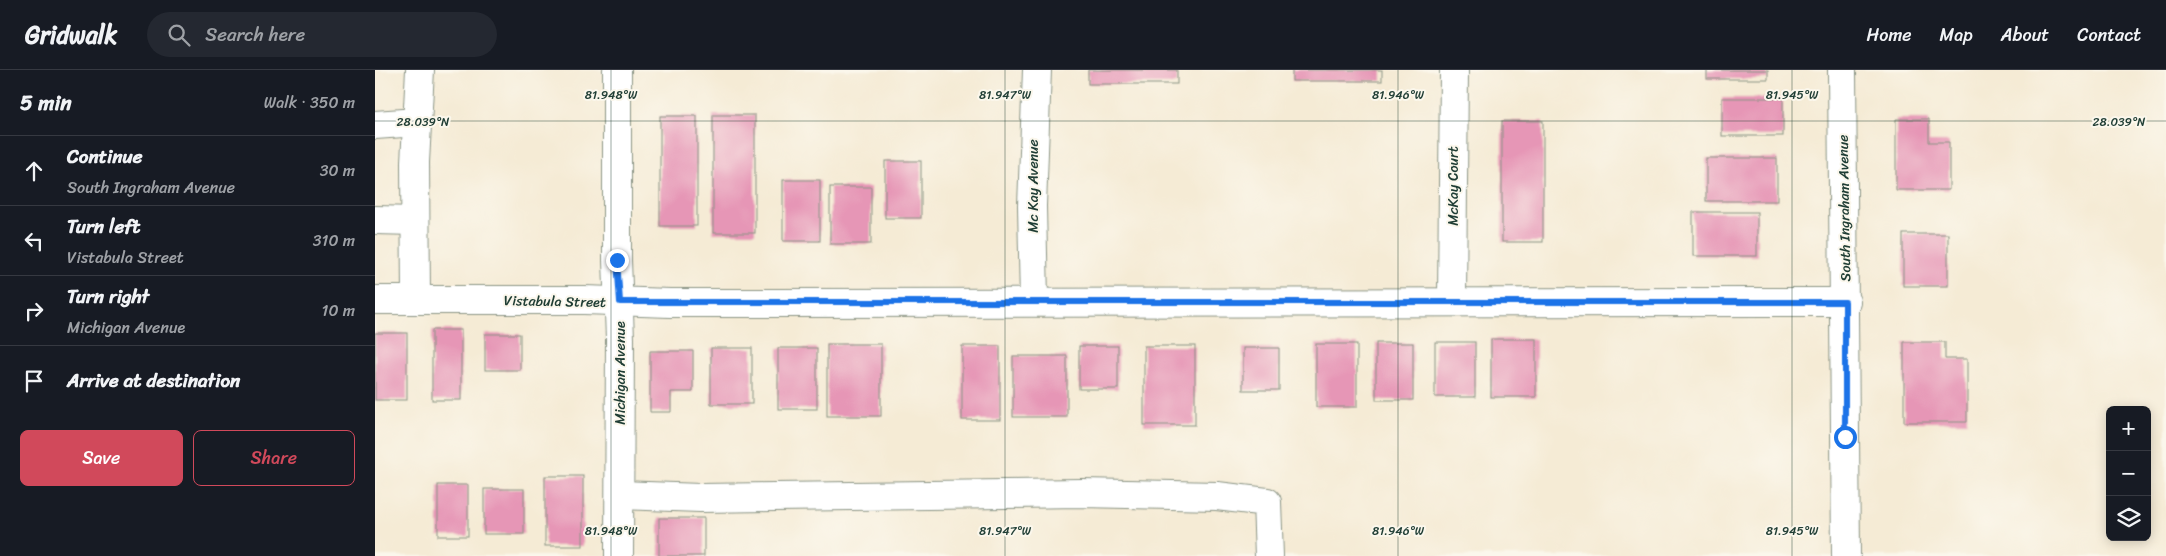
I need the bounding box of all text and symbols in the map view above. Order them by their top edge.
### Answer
search box [147,12,497,57]
text: Gridwalk [25,14,117,56]
text: Search here [205,18,305,51]
text: Home [1867,19,1912,51]
text: Map [1940,19,1973,51]
text: About [2001,19,2049,51]
text: Contact [2077,19,2141,51]
icon: search [165,21,193,49]
text: 5 min [20,84,72,122]
text: 81.948°W [585,84,638,106]
text: 81.947°W [979,84,1032,106]
text: 81.946°W [1372,84,1425,106]
text: 81.945°W [1766,84,1819,106]
text: Walk · 350 m [264,88,355,117]
text: 28.039°N [397,111,450,133]
text: 28.039°N [2093,111,2146,133]
street label: South Ingraham Avenue [1831,134,1858,282]
street label: Mc Kay Avenue [1021,139,1046,233]
text: Continue [67,140,143,173]
street label: McKay Court [1441,146,1466,226]
text: 30 m [320,156,355,185]
icon: ahead [20,157,48,185]
text: South Ingraham Avenue [67,173,235,202]
text: Turn left [67,210,140,243]
text: 310 m [313,226,355,255]
icon: left [20,227,48,255]
text: Vistabula Street [67,243,184,272]
route end [606,249,629,272]
text: Turn right [67,280,149,313]
street label: Vistabula Street [504,288,606,315]
text: 10 m [322,296,355,325]
icon: right [20,297,48,325]
text: Michigan Avenue [67,313,185,342]
street label: Michigan Avenue [608,321,633,425]
text: Arrive at destination [67,364,240,397]
icon: arrive [20,367,48,395]
map controls [2106,406,2151,541]
button: + [2106,406,2151,451]
route start [1834,426,1857,449]
button: Save [20,430,183,486]
button: Share [193,430,355,486]
button: − [2106,451,2151,496]
button: layers [2106,496,2151,541]
text: 81.948°W [585,520,638,542]
text: 81.947°W [979,520,1032,542]
text: 81.946°W [1372,520,1425,542]
text: 81.945°W [1766,520,1819,542]

